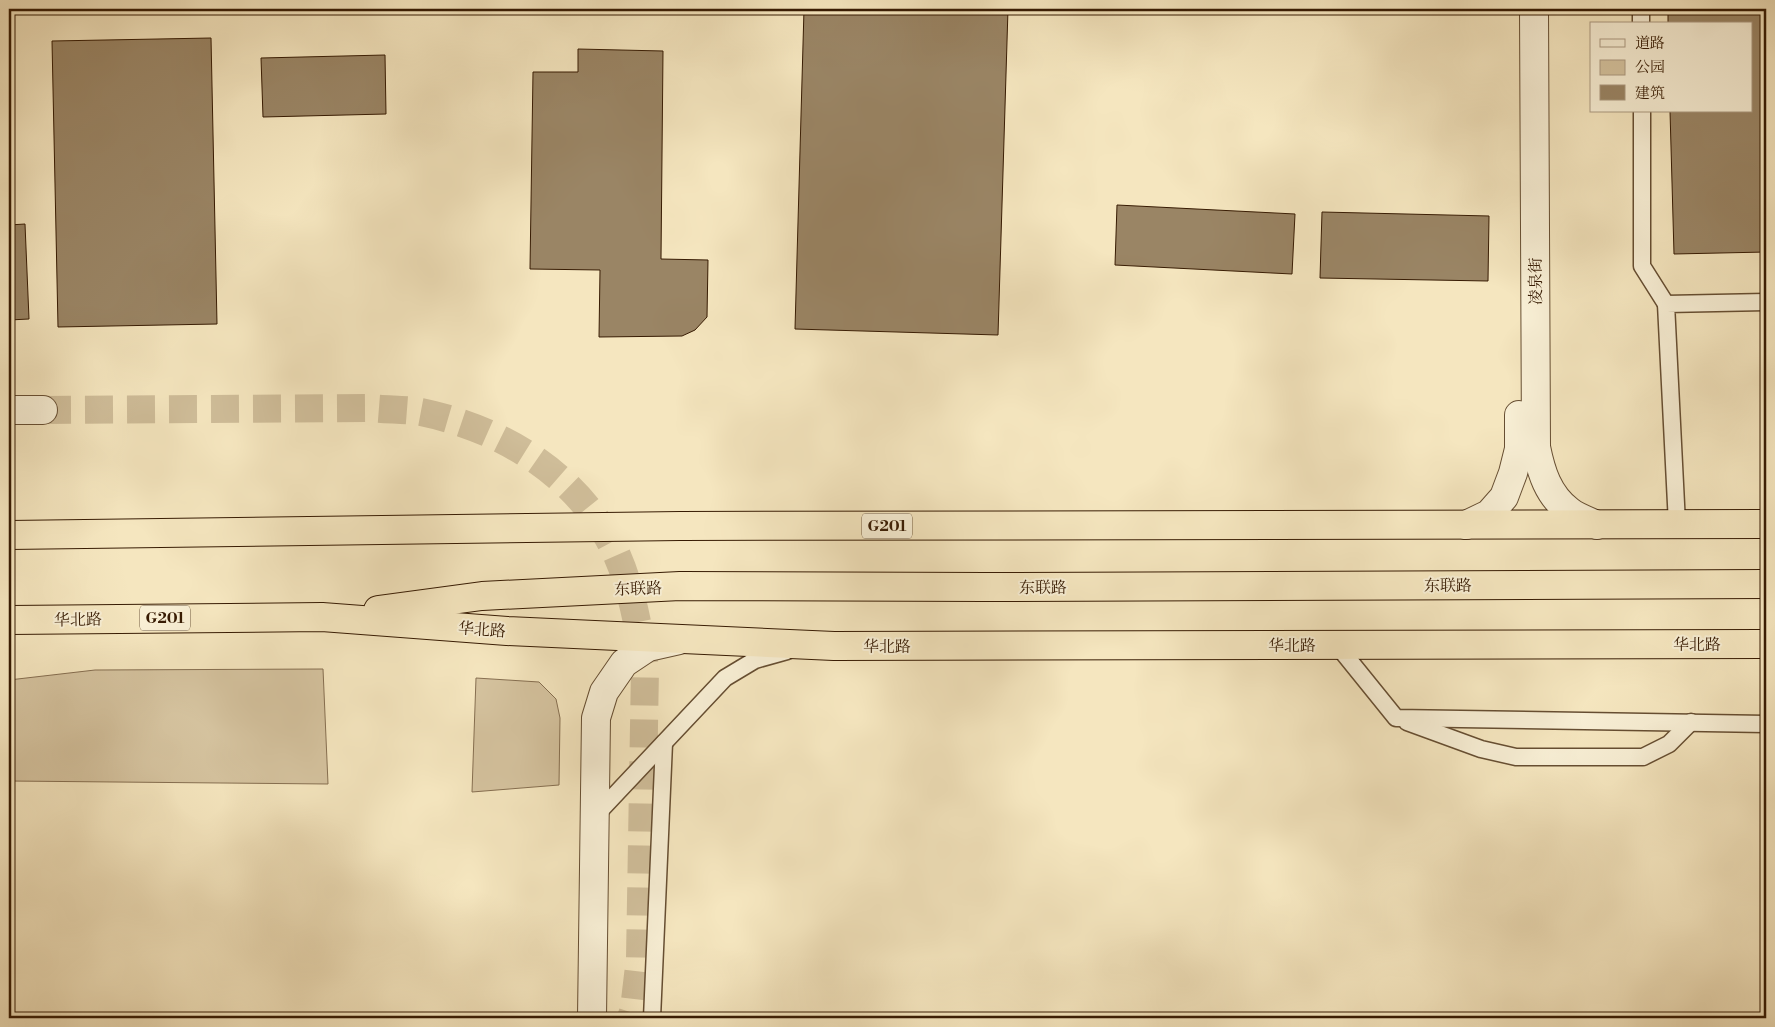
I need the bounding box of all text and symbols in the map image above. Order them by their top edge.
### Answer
legend [1590,22,1752,112]
text: 道路 [1635,34,1665,53]
text: 公园 [1635,58,1665,77]
text: 建筑 [1635,84,1665,103]
street label: 凌泉街 [1526,257,1546,305]
road number: G201 [862,514,912,538]
street label: 东联路 [1424,576,1472,596]
street label: 东联路 [614,578,662,600]
street label: 东联路 [1019,578,1067,598]
road number: G201 [140,606,190,630]
street label: 华北路 [54,610,102,630]
street label: 华北路 [457,618,507,642]
street label: 华北路 [1673,635,1721,655]
street label: 华北路 [1268,636,1316,656]
street label: 华北路 [863,637,911,657]

